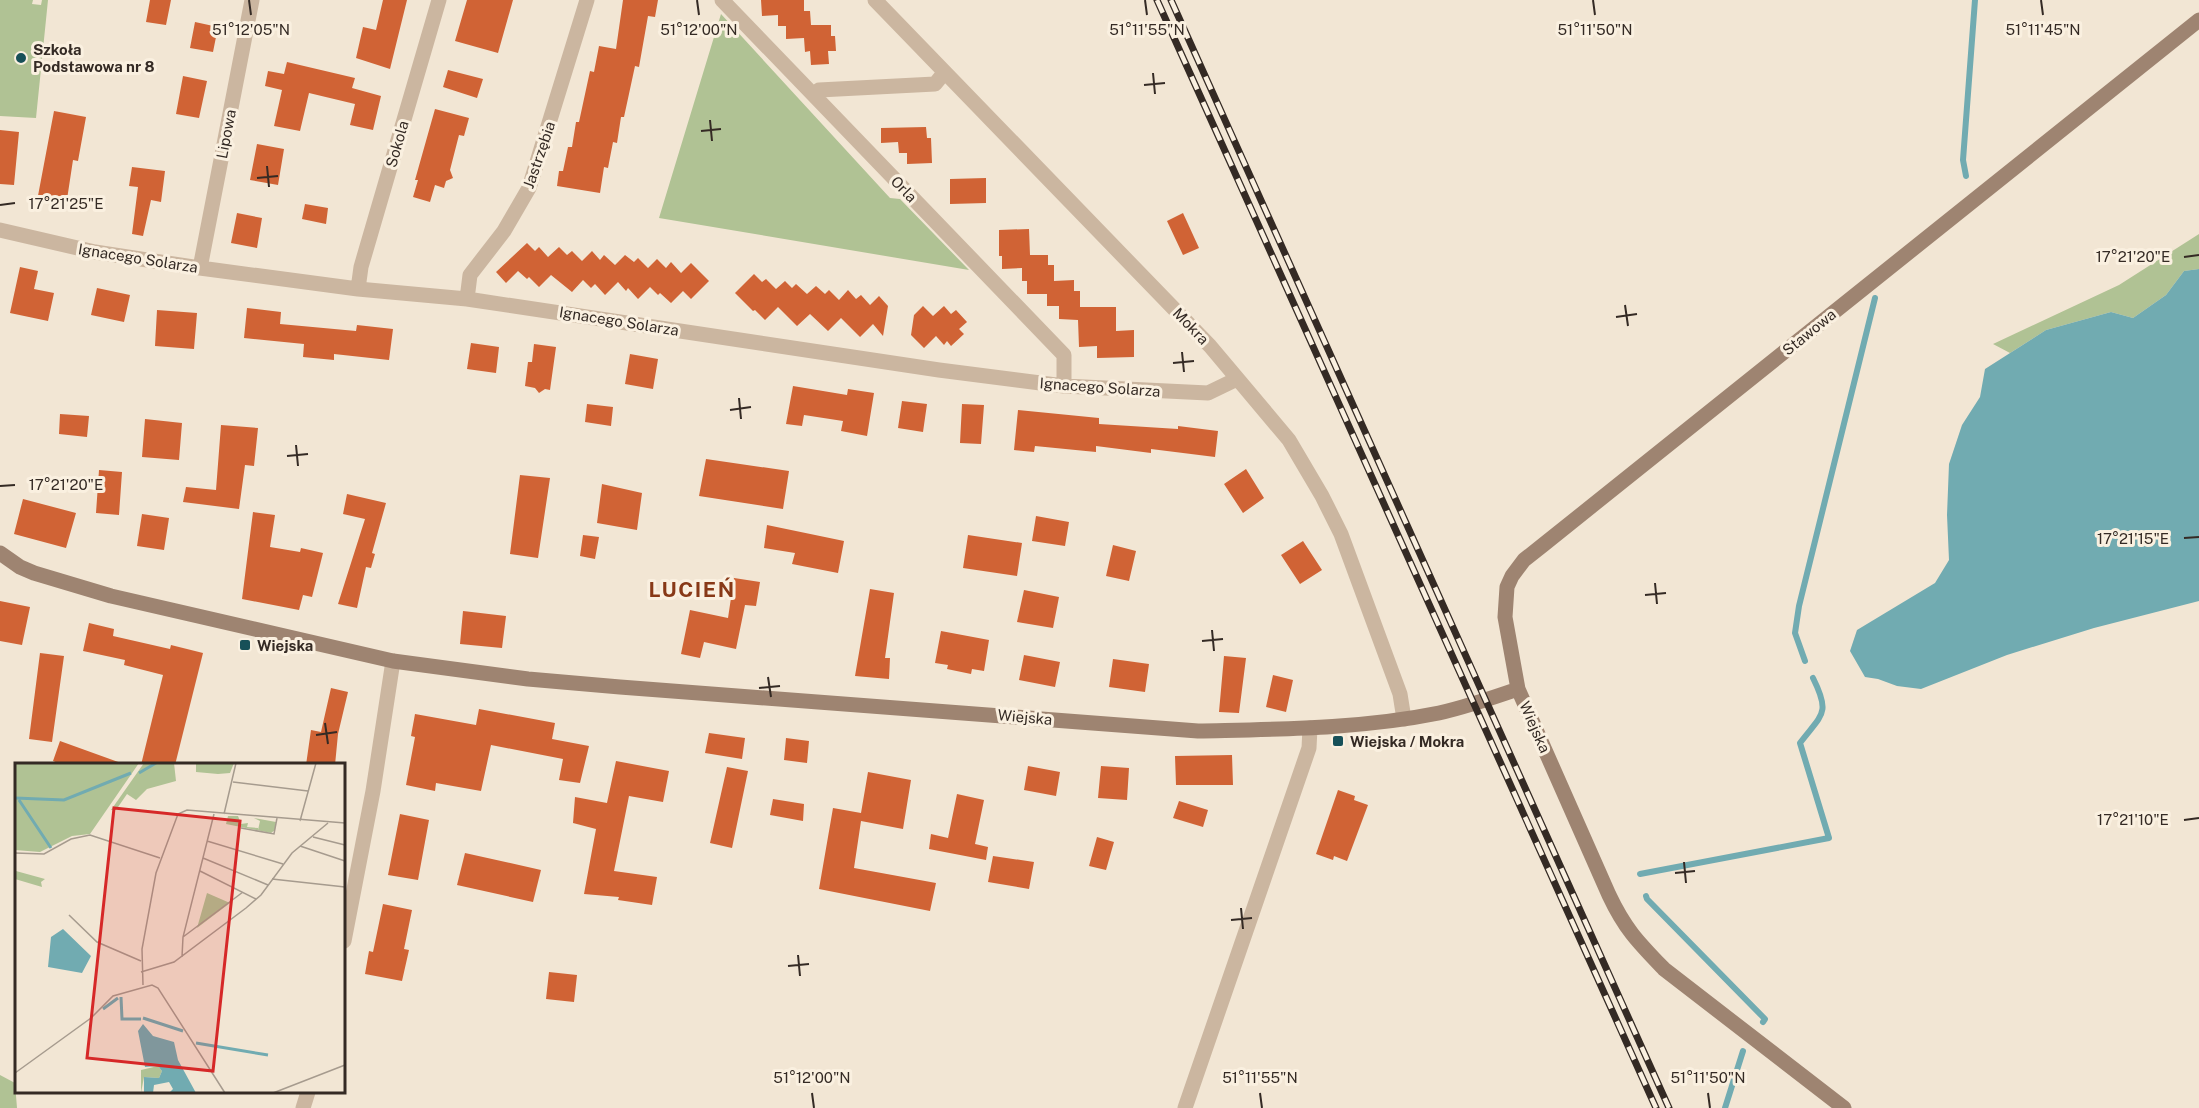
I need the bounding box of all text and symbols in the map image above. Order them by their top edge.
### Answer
text: 51°12'05"N [212,21,290,38]
text: 51°12'00"N [660,21,738,38]
text: 51°11'55"N [1109,21,1185,38]
text: 51°11'50"N [1557,21,1633,38]
text: 51°11'45"N [2005,21,2081,38]
place label: Szkoła Podstawowa nr 8 [33,41,155,75]
marker: Szkoła Podstawowa nr 8 [14,51,28,65]
street label: Lipowa [213,108,239,160]
street label: Sokola [382,119,412,169]
street label: Jastrzębia [520,119,558,191]
street label: Orla [888,172,920,206]
text: 17°21'25"E [28,195,104,212]
street label: Ignacego Solarza [77,240,199,276]
text: 17°21'20"E [2096,248,2170,265]
street label: Ignacego Solarza [558,303,680,339]
street label: Mokra [1170,304,1212,348]
street label: Stawowa [1779,305,1839,359]
street label: Ignacego Solarza [1039,374,1161,400]
text: 17°21'20"E [29,476,103,493]
text: 17°21'15"E [2097,530,2169,547]
district label: LUCIEŃ [648,577,736,602]
place label: Wiejska [257,637,313,654]
marker: Wiejska [238,638,252,652]
street label: Wiejska [1516,699,1554,755]
street label: Wiejska [997,706,1053,728]
place label: Wiejska / Mokra [1350,733,1464,750]
marker: Wiejska / Mokra [1331,734,1345,748]
inset map [15,763,345,1093]
text: 17°21'10"E [2097,811,2169,828]
text: 51°12'00"N [773,1069,851,1086]
text: 51°11'55"N [1222,1069,1298,1086]
text: 51°11'50"N [1670,1069,1746,1086]

